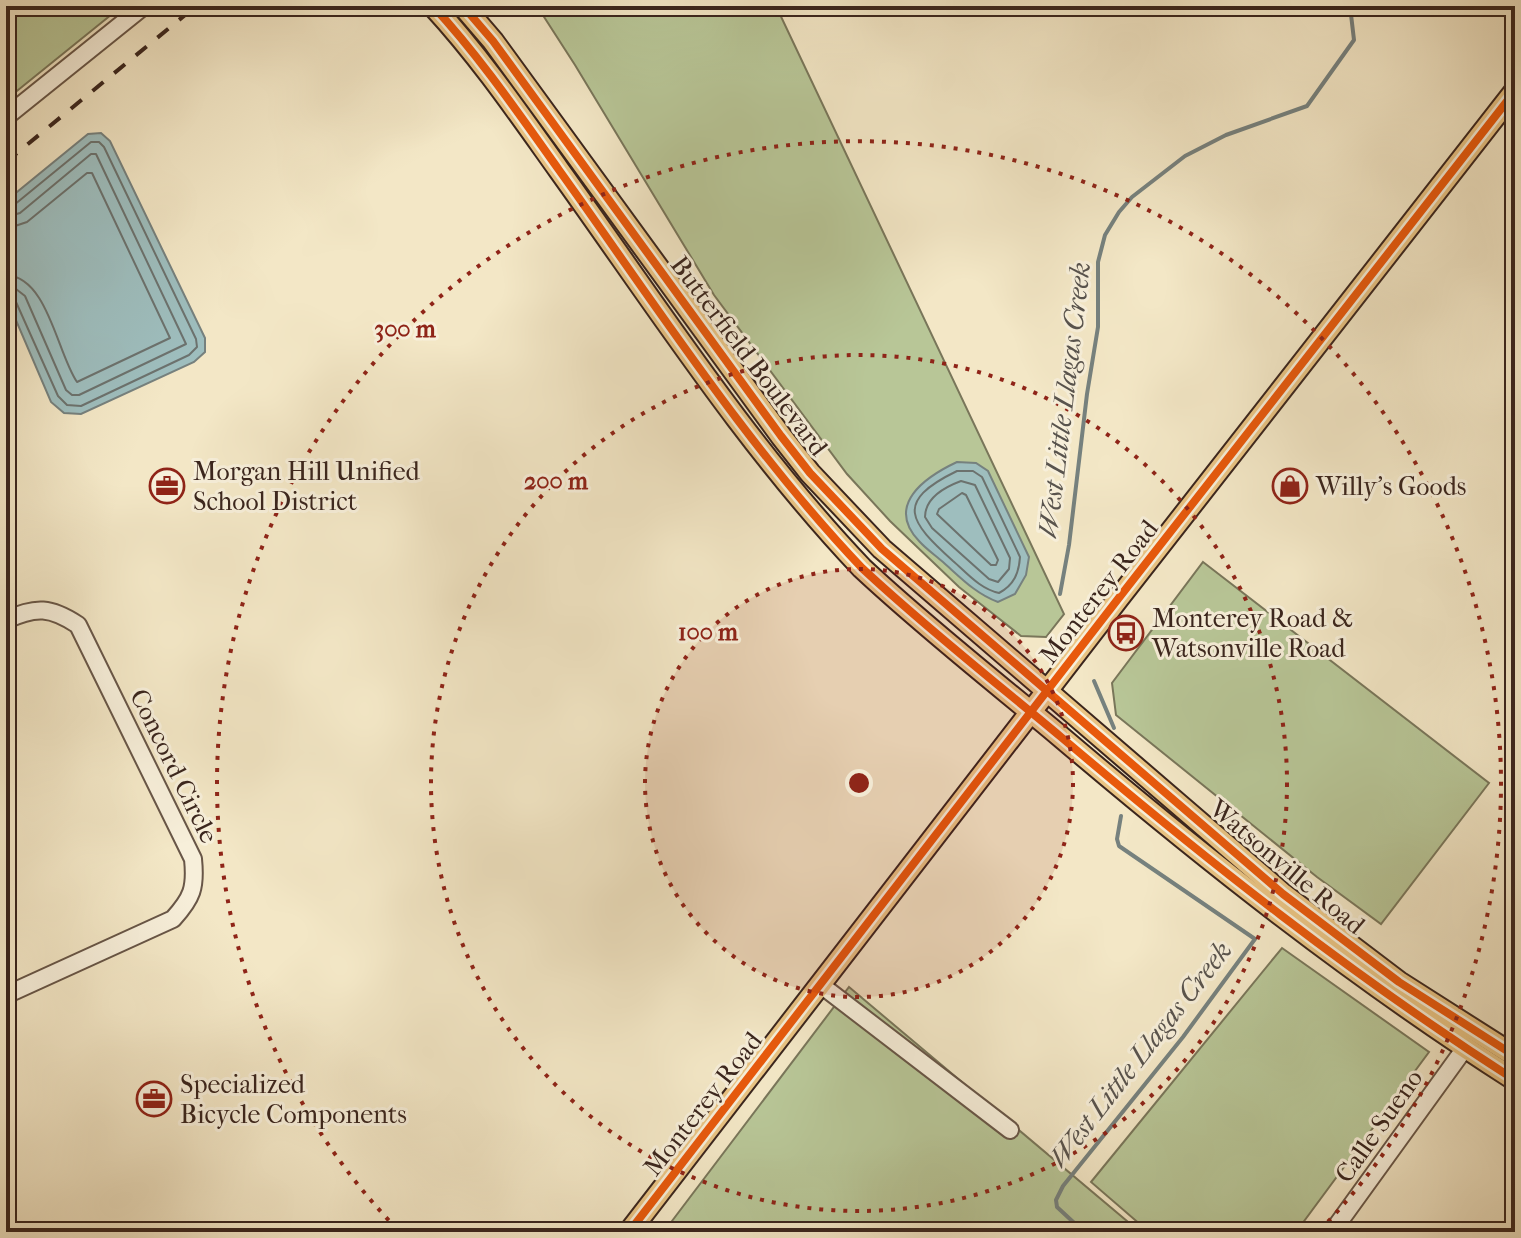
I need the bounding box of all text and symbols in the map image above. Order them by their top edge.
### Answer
street label: Butterfield Boulevard [664,250,835,463]
water label: West Little Llagas Creek [1031,260,1097,540]
text: 300 m [374,315,437,343]
place label: Morgan Hill Unified School District [193,456,421,517]
office icon: Morgan Hill Unified School District [148,467,186,505]
text: 200 m [524,467,589,495]
shop icon: Willy's Goods [1271,467,1309,505]
place label: Willy's Goods [1315,471,1466,502]
street label: Monterey Road [1033,513,1165,670]
place label: Monterey Road & Watsonville Road [1151,603,1353,664]
bus stop icon: Monterey Road & Watsonville Road [1107,614,1145,652]
text: 100 m [678,618,739,646]
street label: Concord Circle [123,684,225,848]
centre of rings [845,769,873,797]
street label: Watsonville Road [1202,792,1372,942]
water label: West Little Llagas Creek [1041,934,1239,1174]
street label: Monterey Road [637,1025,769,1182]
street label: Calle Sueno [1329,1063,1429,1189]
place label: Specialized Bicycle Components [180,1069,407,1130]
office icon: Specialized Bicycle Components [135,1080,173,1118]

